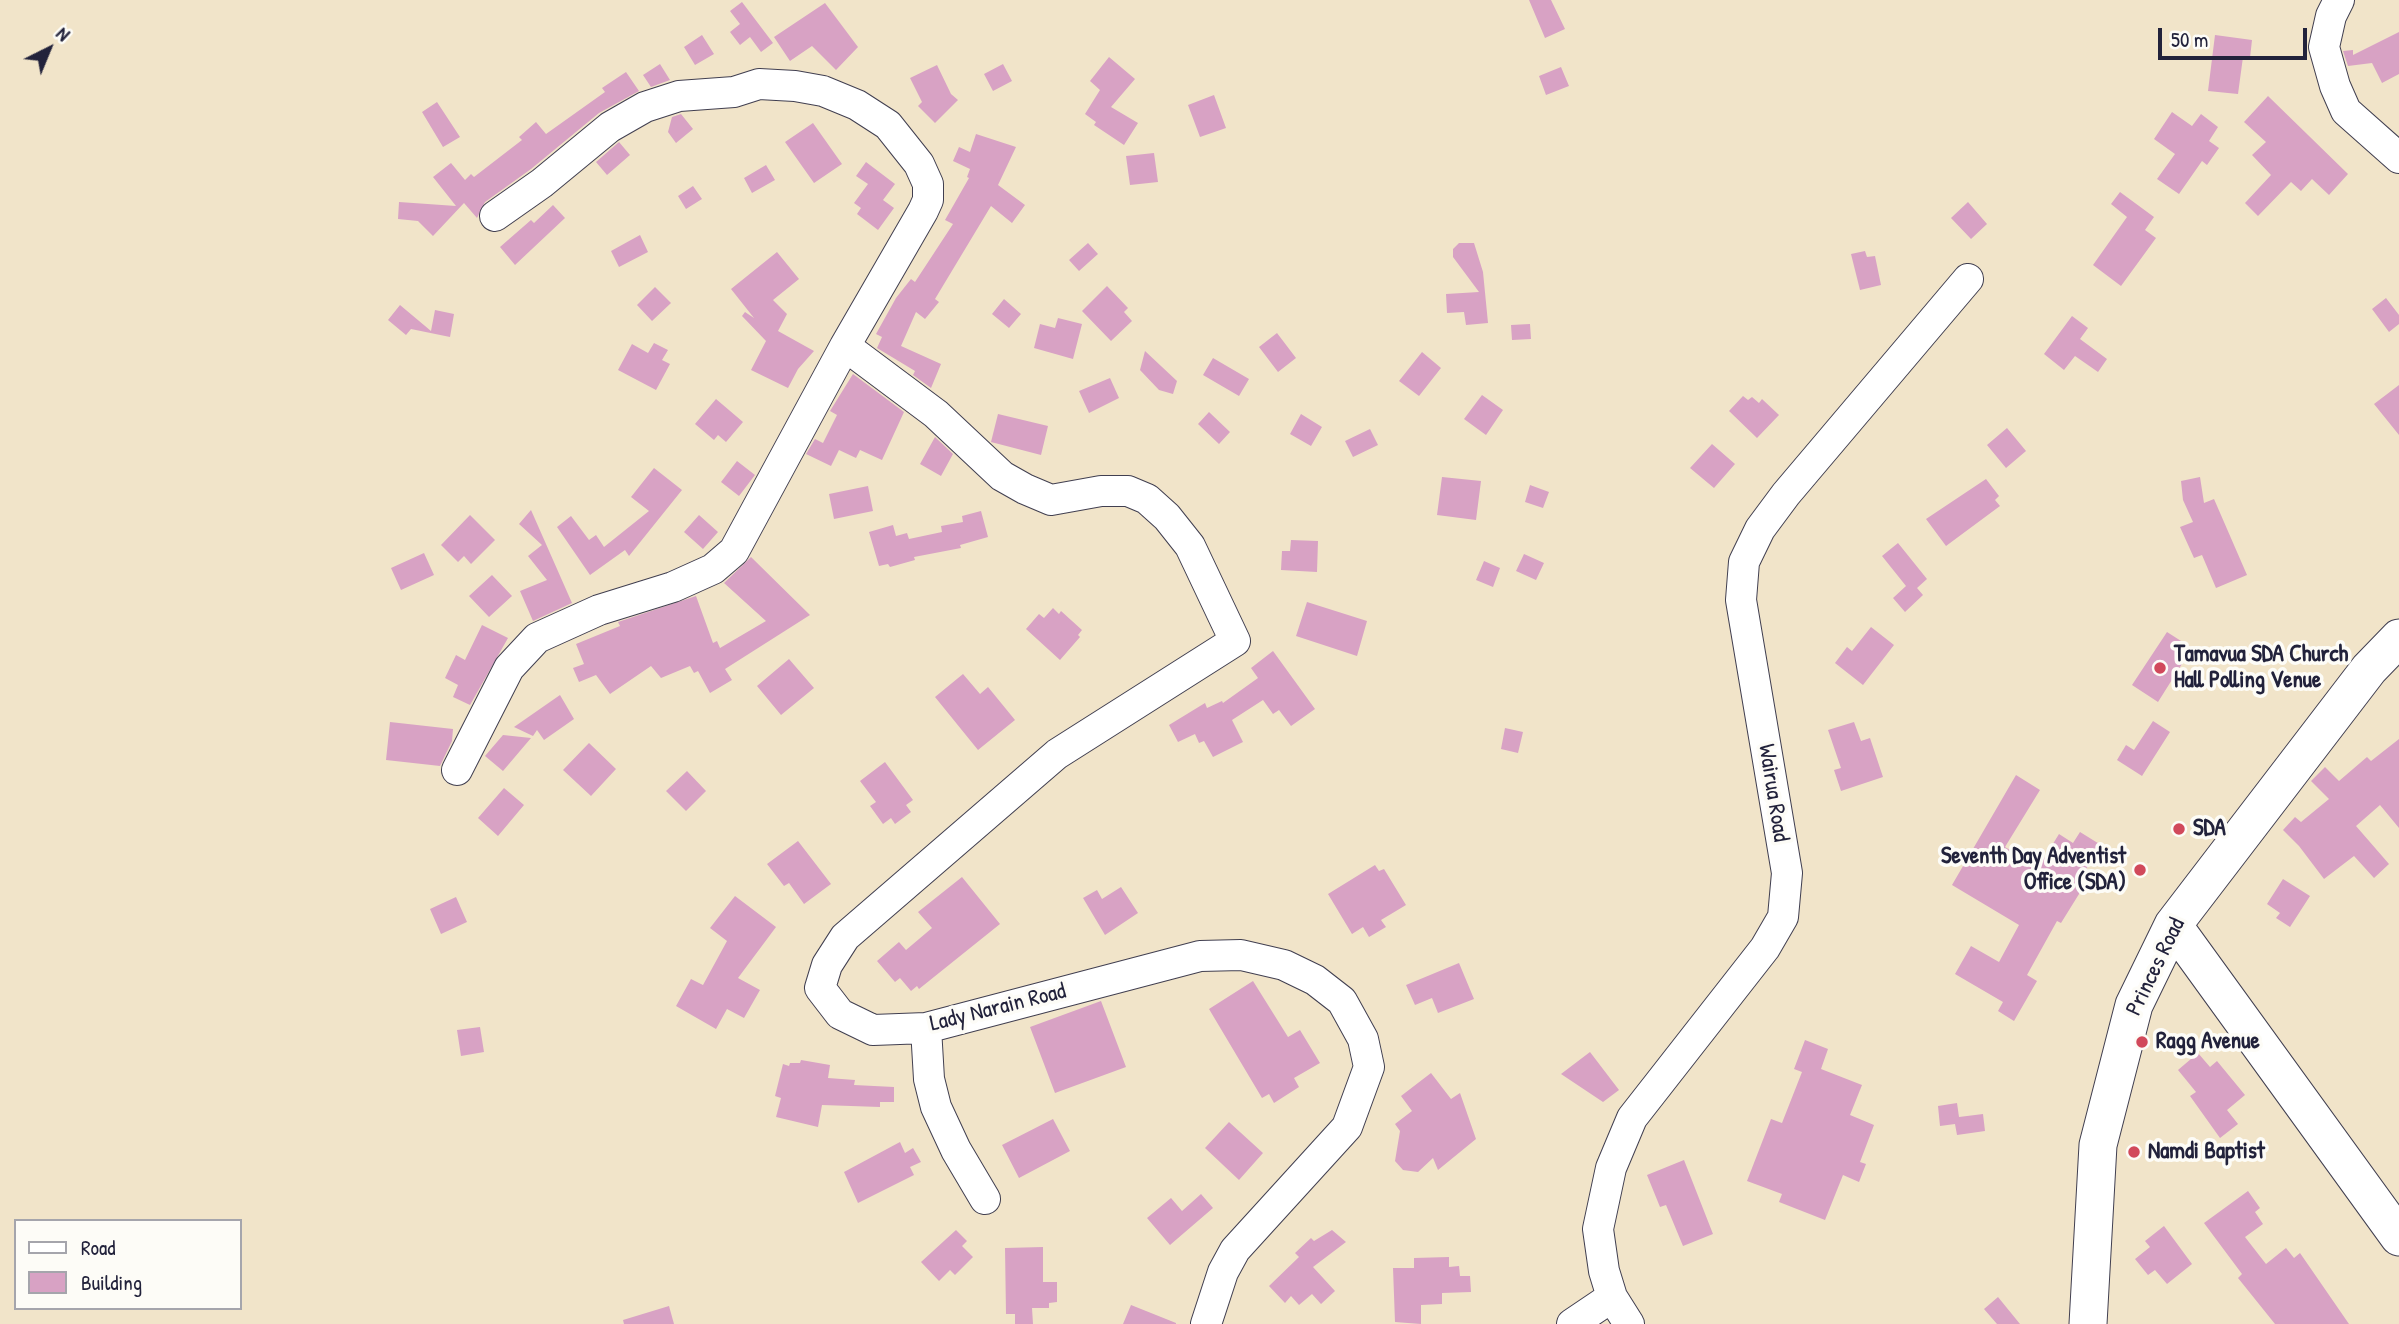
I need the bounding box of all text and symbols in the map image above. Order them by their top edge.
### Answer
north arrow [14,14,84,84]
scale bar [2161,14,2310,58]
text: N [51,21,76,47]
text: 50 m [2171,25,2208,54]
place label: Tamavua SDA Church Hall Polling Venue [2174,641,2348,695]
marker: Tamavua SDA Church Hall Polling Venue [2152,660,2168,676]
street label: Wairua Road [1752,742,1794,844]
place label: SDA [2193,815,2226,843]
marker: SDA [2171,821,2187,837]
place label: Seventh Day Adventist Office (SDA) [1941,843,2126,897]
marker: Seventh Day Adventist Office (SDA) [2132,862,2148,878]
street label: Princes Road [2120,914,2192,1020]
street label: Lady Narain Road [927,978,1069,1038]
place label: Ragg Avenue [2156,1028,2260,1056]
marker: Ragg Avenue [2134,1034,2150,1050]
place label: Namdi Baptist [2148,1138,2265,1166]
marker: Namdi Baptist [2126,1144,2142,1160]
legend [14,1219,242,1310]
text: Road [81,1233,115,1262]
text: Building [81,1268,142,1297]

